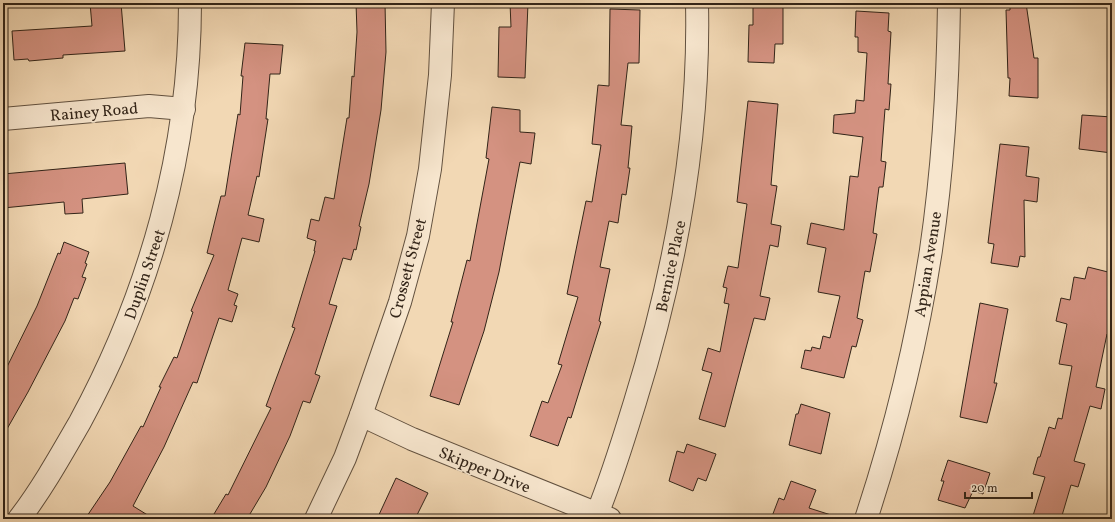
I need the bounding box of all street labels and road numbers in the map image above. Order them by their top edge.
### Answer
street label: Rainey Road [49,98,139,128]
street label: Appian Avenue [910,210,948,319]
street label: Crossett Street [385,215,433,321]
street label: Bernice Place [651,218,692,314]
street label: Duplin Street [120,226,172,323]
street label: Skipper Drive [435,442,533,499]

